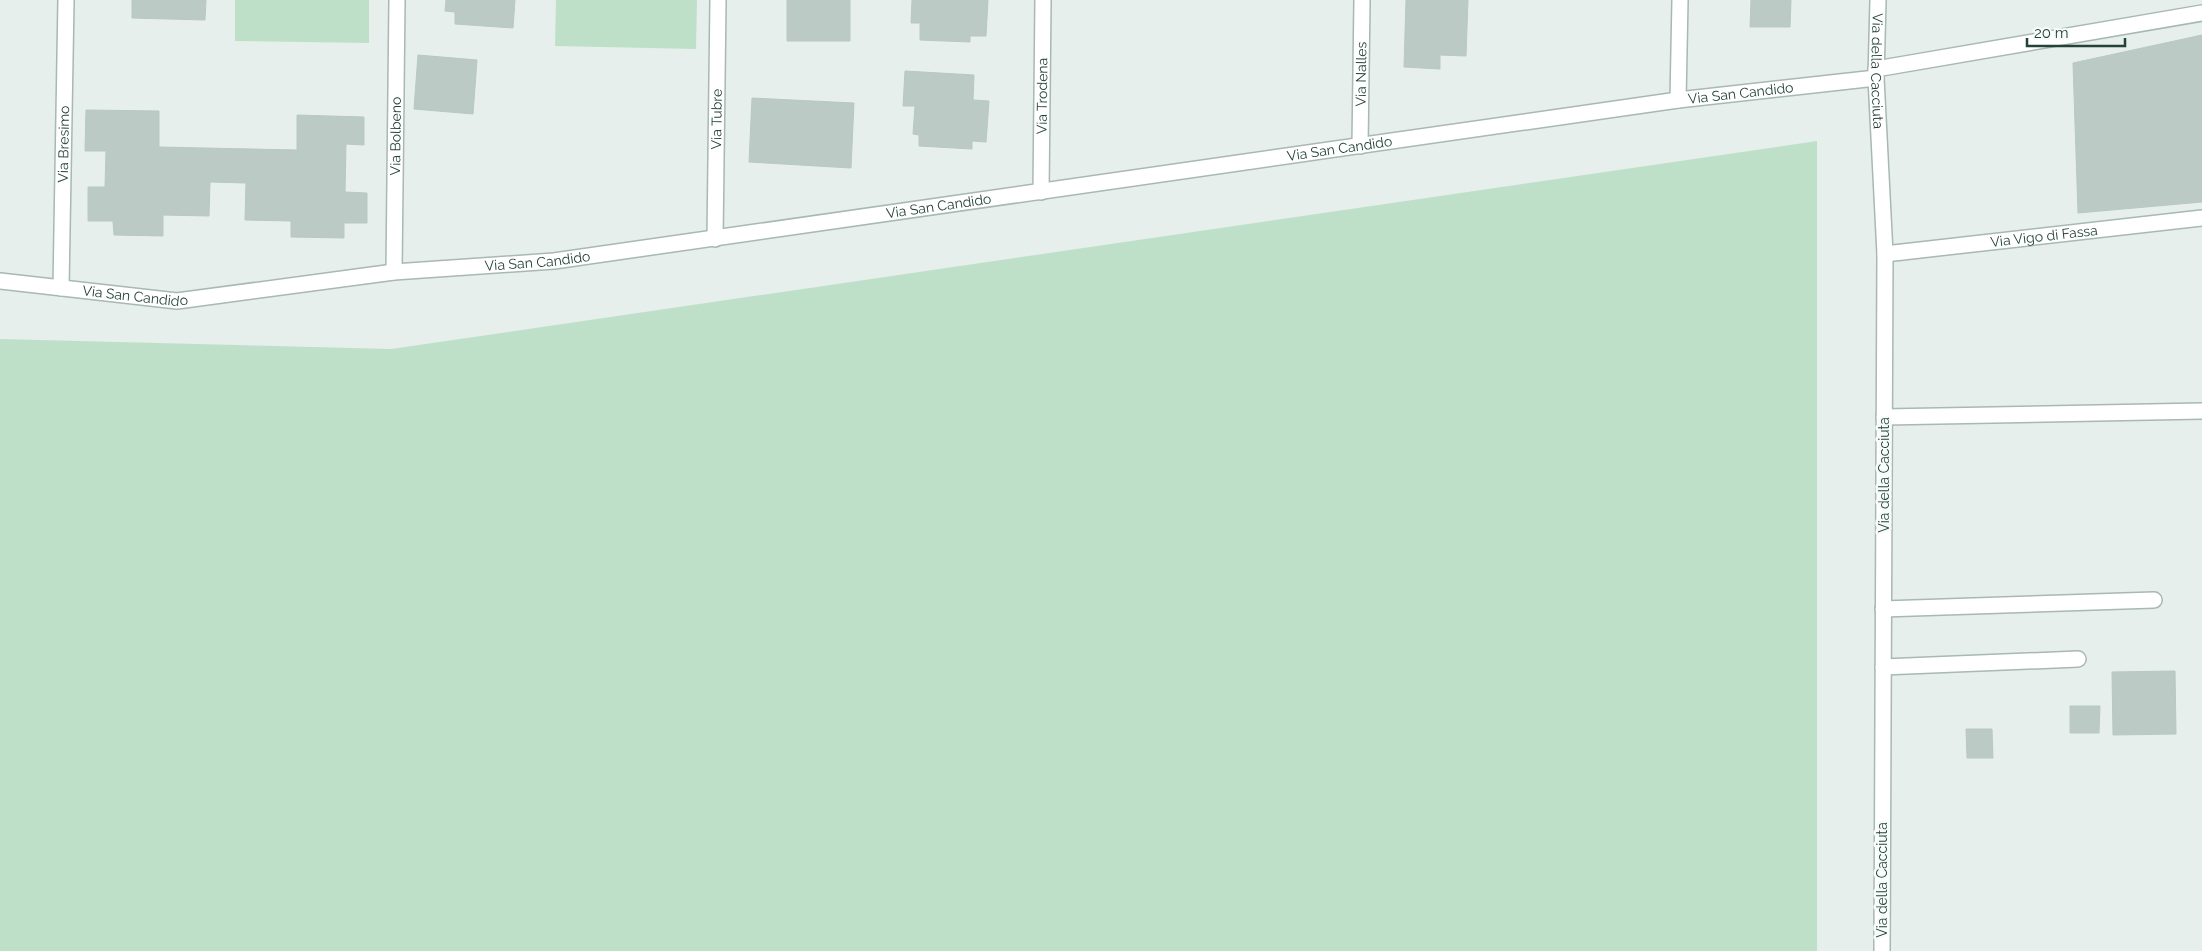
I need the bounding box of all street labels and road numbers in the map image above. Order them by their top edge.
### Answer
street label: Via della Cacciuta [1868,13,1887,129]
street label: Via Nalles [1353,41,1369,107]
street label: Via Trodena [1034,58,1050,134]
street label: Via San Candido [1687,79,1794,107]
street label: Via Tubre [708,89,725,149]
street label: Via Bolbeno [387,97,404,175]
street label: Via Bresimo [55,105,72,183]
street label: Via San Candido [1286,133,1393,164]
street label: Via San Candido [885,190,992,221]
street label: Via Vigo di Fassa [1989,222,2099,250]
street label: Via San Candido [484,248,591,274]
street label: Via San Candido [82,282,189,309]
street label: Via della Cacciuta [1876,417,1892,533]
street label: Via della Cacciuta [1874,822,1890,938]

